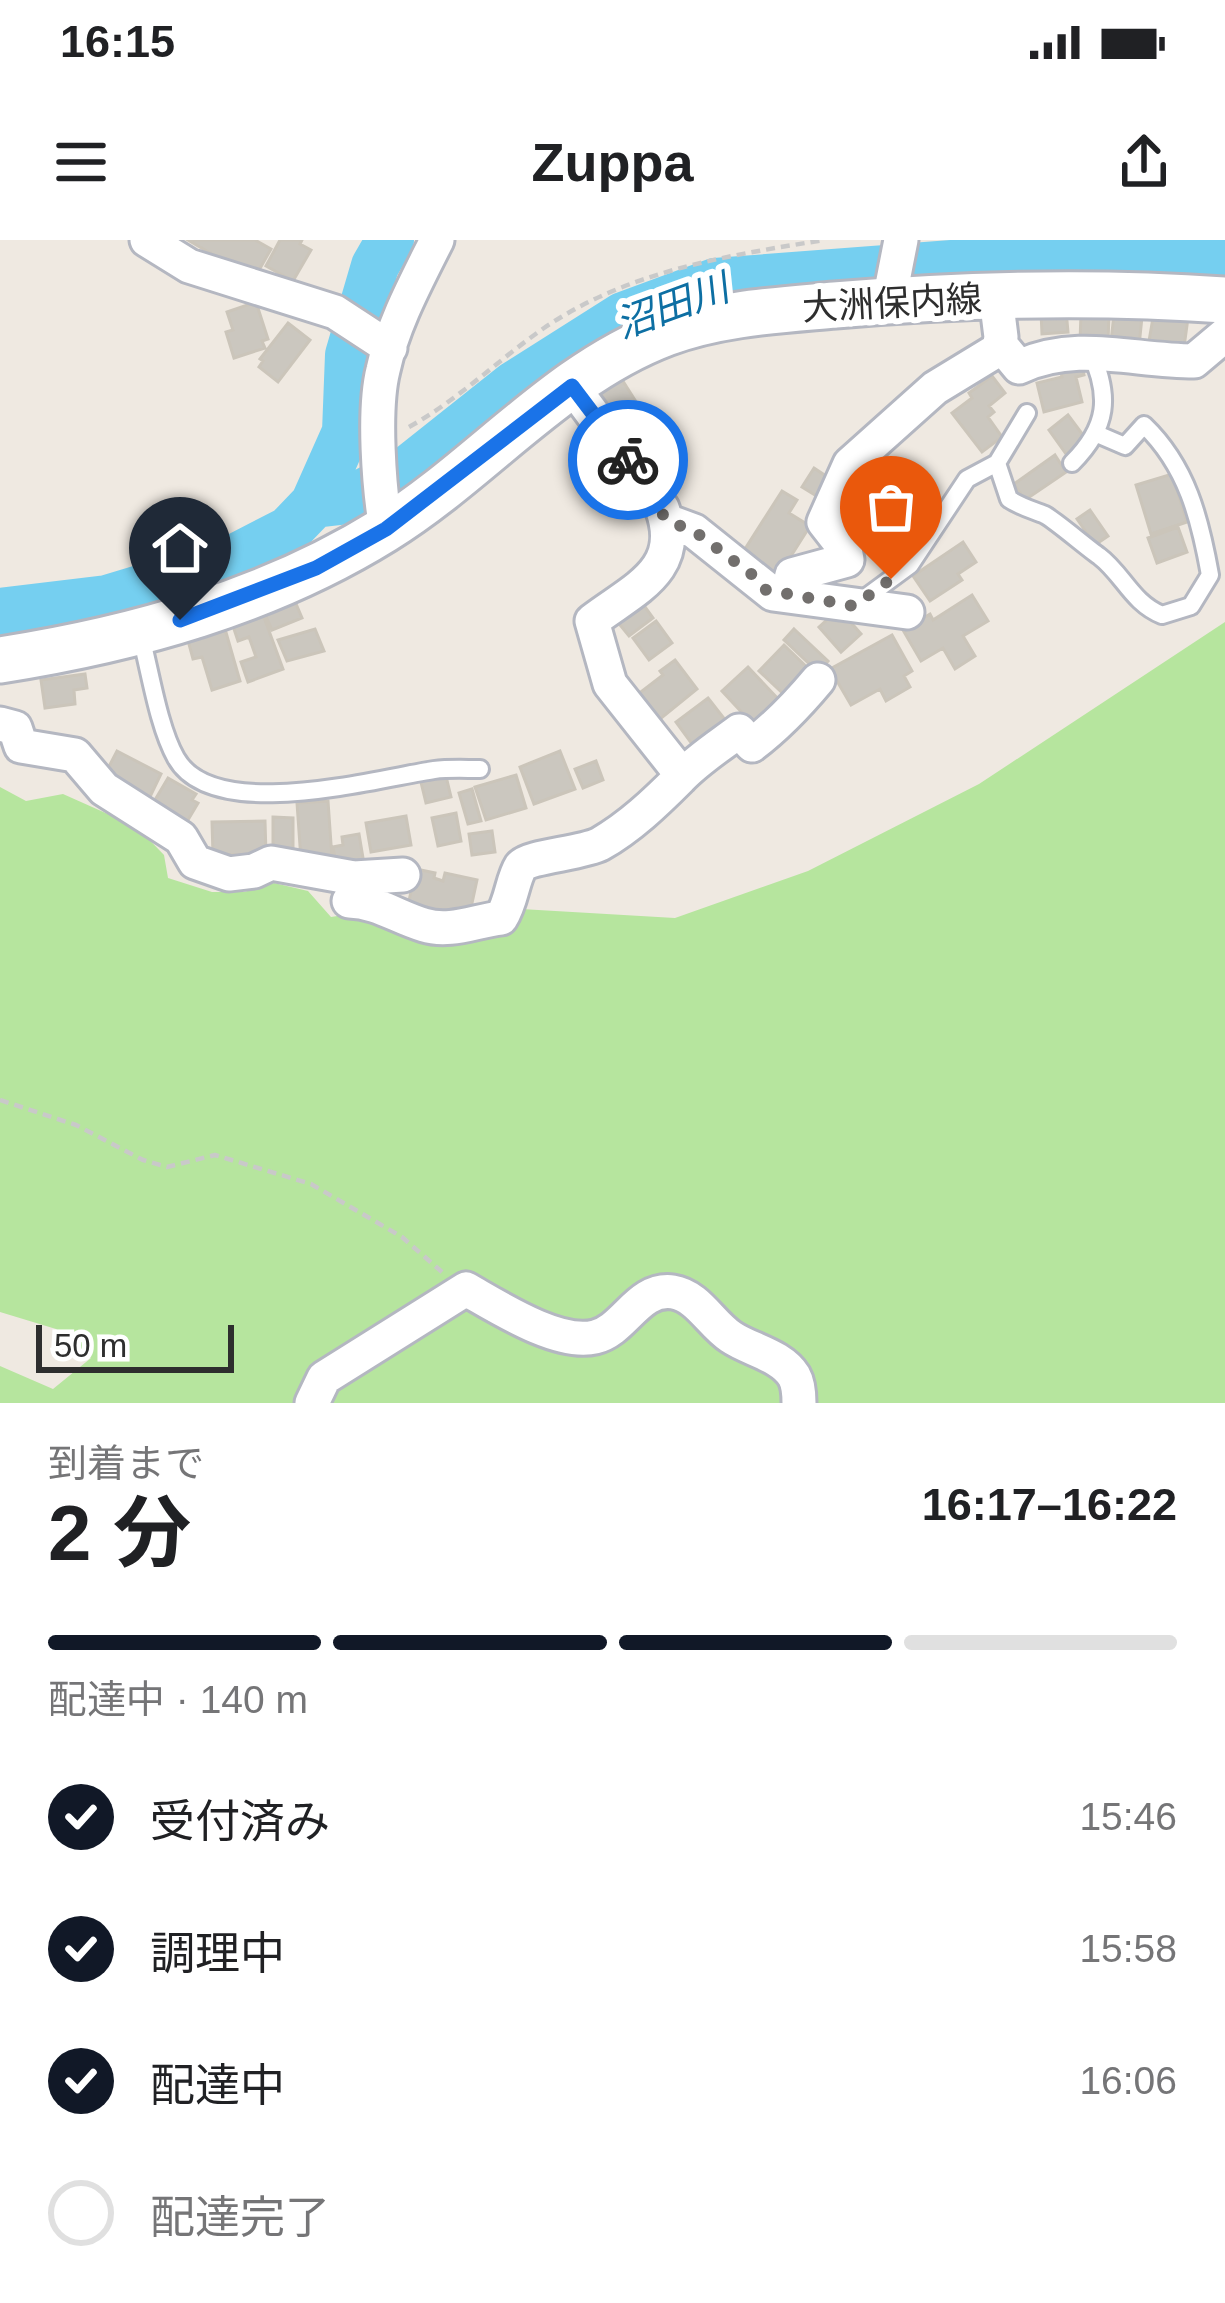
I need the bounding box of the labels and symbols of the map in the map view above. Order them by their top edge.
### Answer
water label: 沼田川 [610,264,738,346]
street label: 大洲保内線 [801,278,983,328]
courier [568,400,688,520]
pin [840,456,942,579]
pin [129,497,231,620]
scale bar [36,1319,234,1372]

